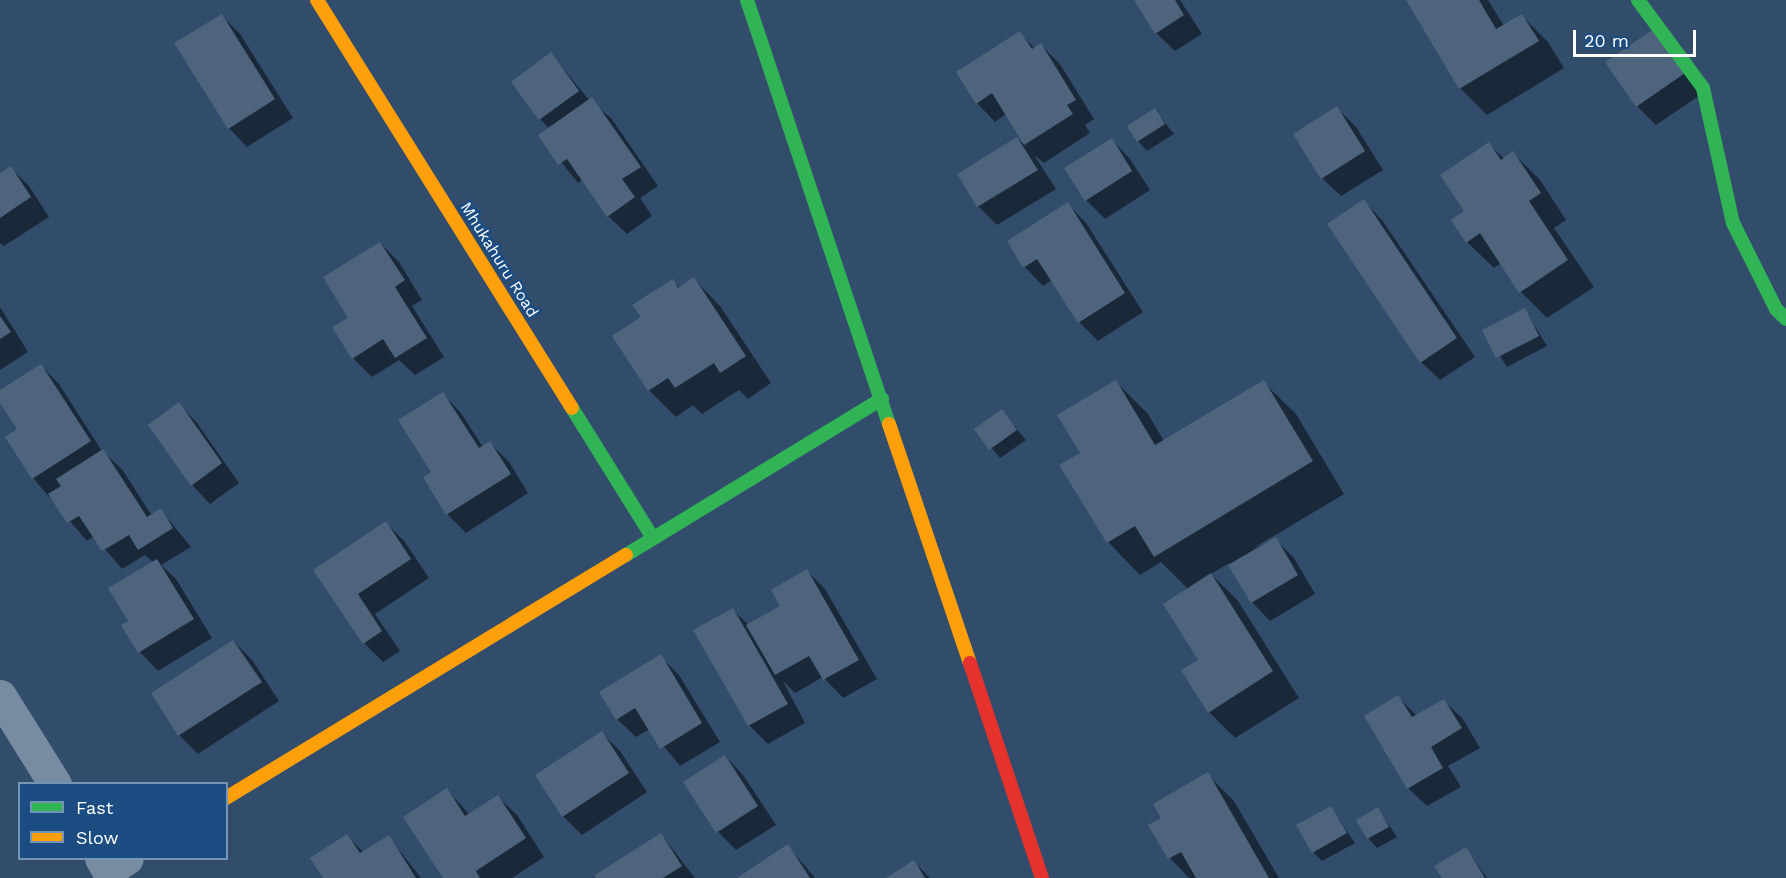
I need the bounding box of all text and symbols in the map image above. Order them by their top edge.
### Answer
scale bar [1576,18,1699,56]
text: 20 m [1584,30,1629,51]
street label: Mhukahuru Road [456,199,542,321]
legend [18,782,228,860]
text: Fast [76,797,113,818]
text: Slow [76,827,119,848]

